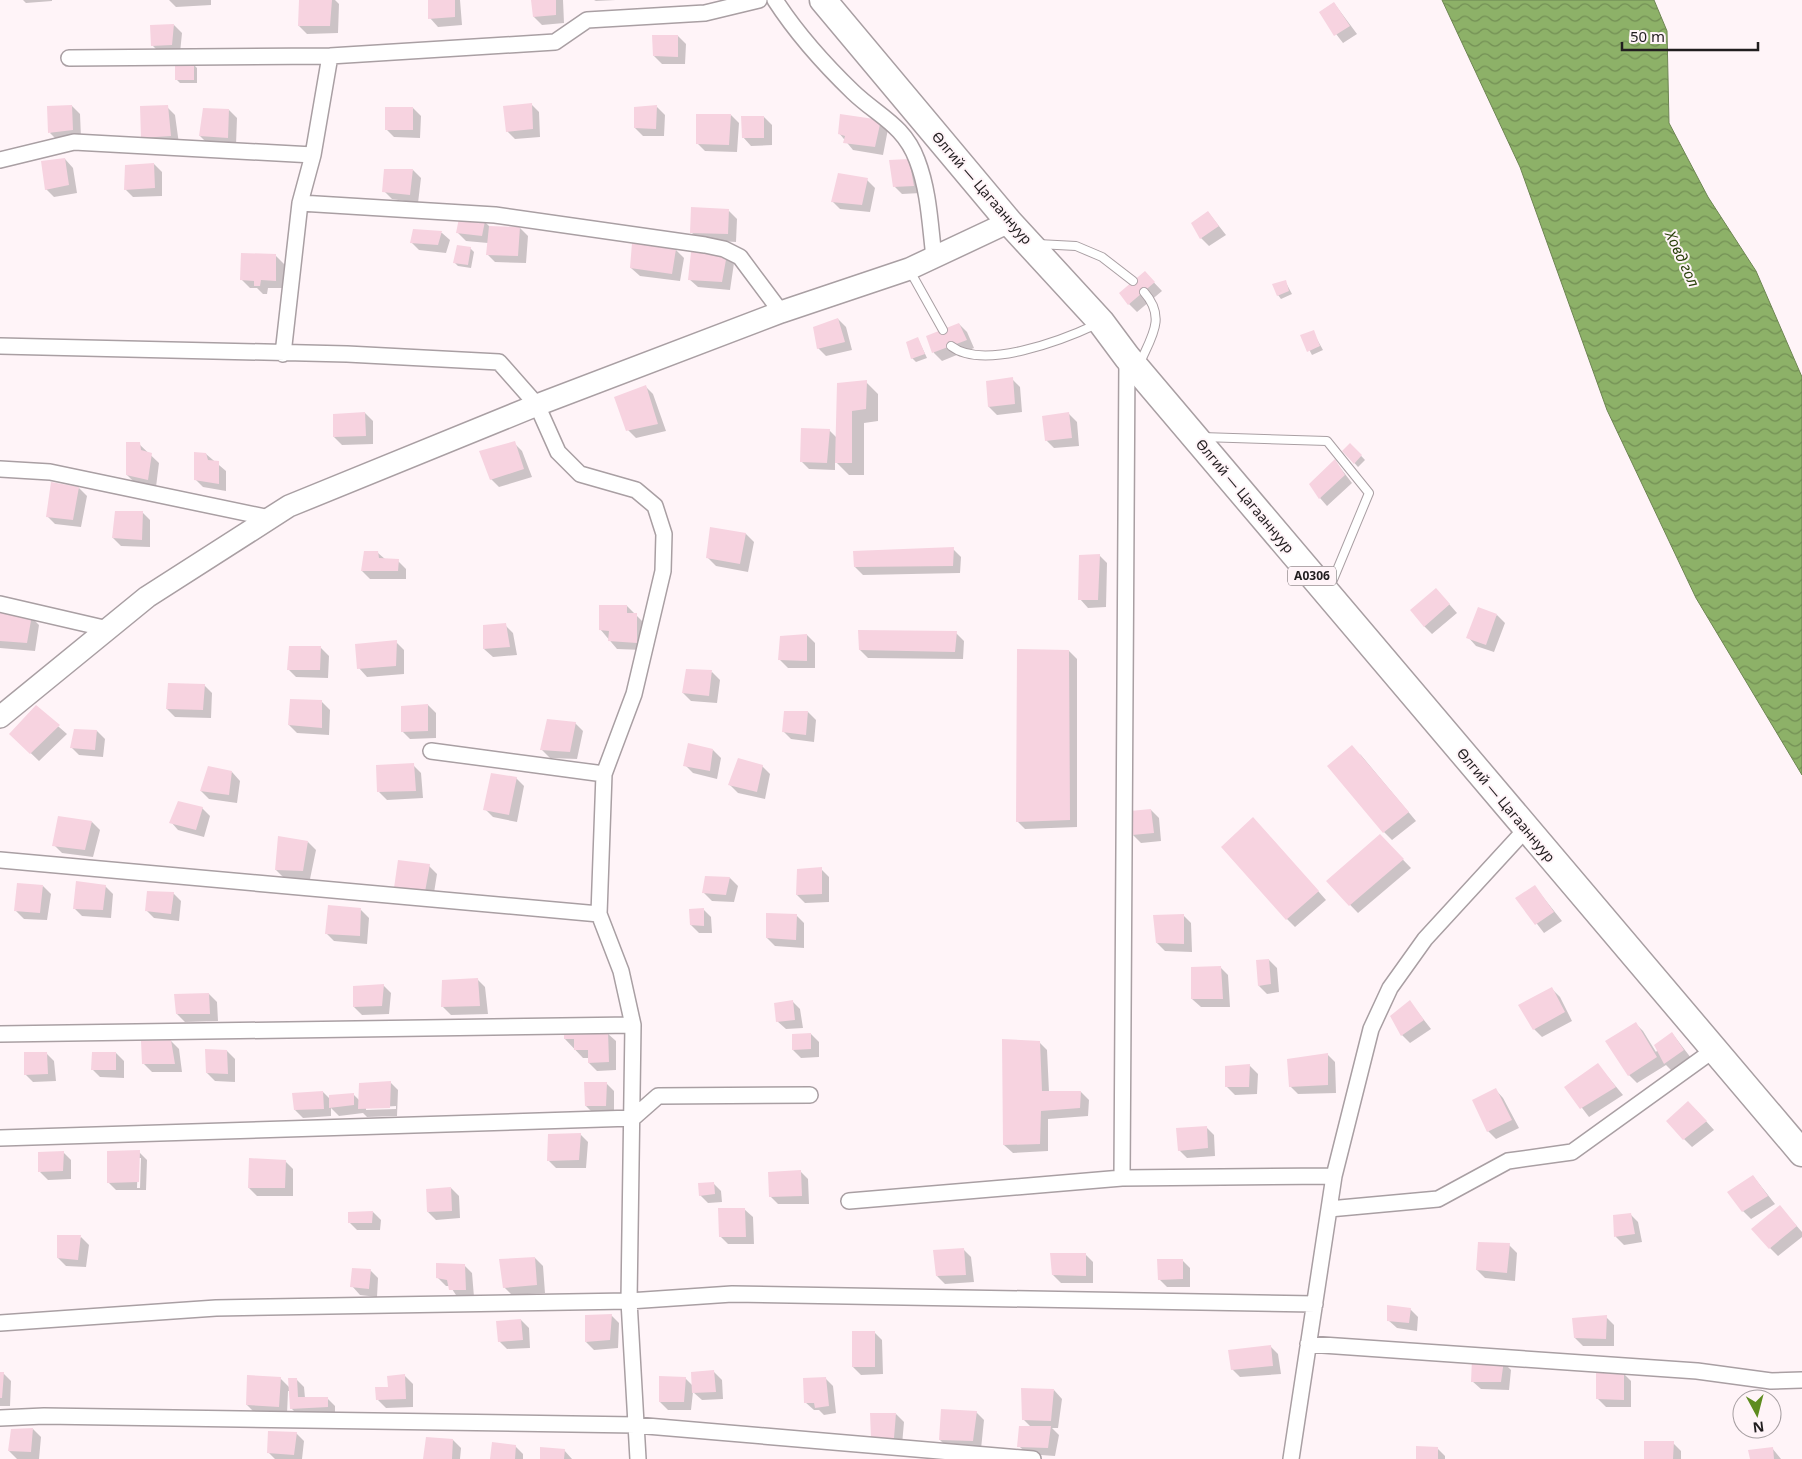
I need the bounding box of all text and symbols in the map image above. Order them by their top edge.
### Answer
scale bar [1622,20,1758,52]
text: 50 m [1630,26,1665,46]
street label: Өлгий — Цагааннуур [928,127,1037,248]
water label: Ховд гол [1661,226,1705,290]
street label: Өлгий — Цагааннуур [1192,435,1299,557]
road number: A0306 [1288,566,1336,586]
street label: Өлгий — Цагааннуур [1453,744,1560,866]
north arrow [1732,1389,1782,1439]
text: N [1752,1417,1765,1438]

